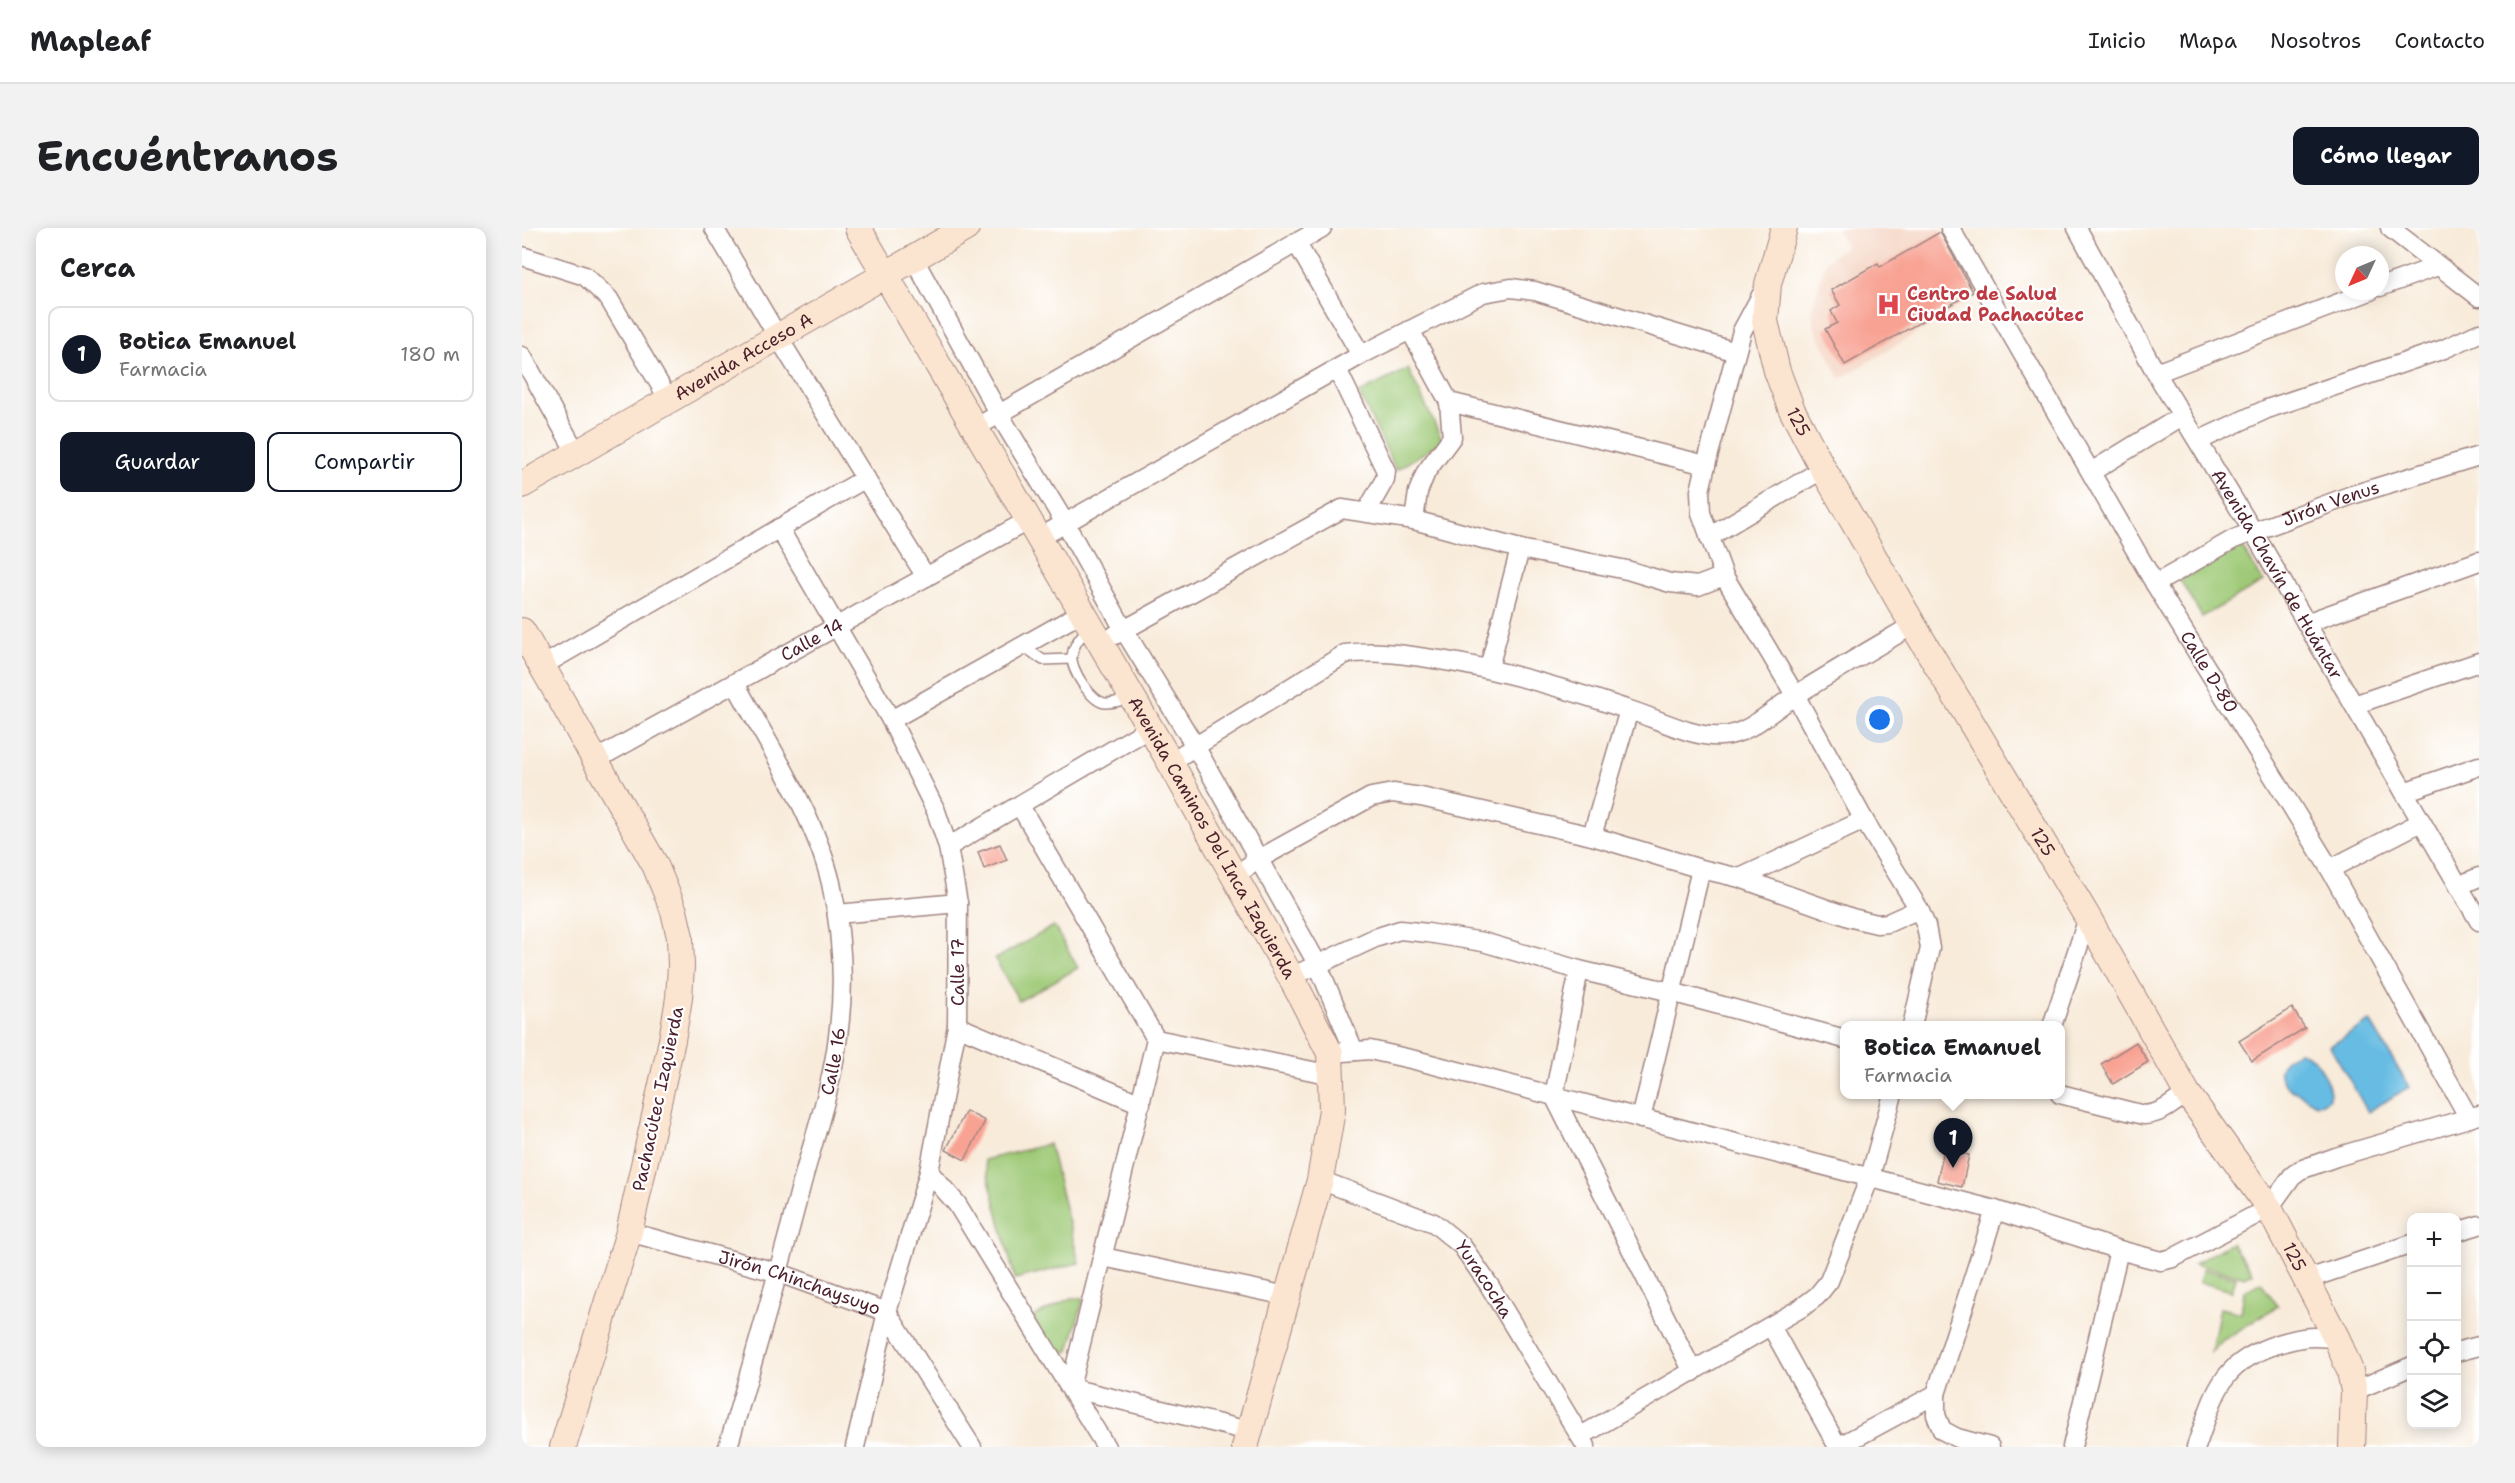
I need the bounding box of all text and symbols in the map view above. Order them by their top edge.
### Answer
text: Mapleaf [30,22,151,60]
text: Inicio [2088,27,2146,55]
text: Mapa [2179,27,2237,55]
text: Nosotros [2270,27,2361,55]
text: Contacto [2394,27,2485,55]
button: Cómo llegar [2293,127,2479,185]
text: Encuéntranos [36,128,338,184]
north arrow [2335,246,2389,300]
text: Cerca [60,250,135,285]
place label: Centro de Salud Ciudad Pachacútec [1907,282,2084,327]
hospital icon: Centro de Salud Ciudad Pachacútec [1876,291,1902,317]
street label: Avenida Acceso A [670,307,817,406]
text: Botica Emanuel [119,327,296,356]
text: 1 [77,341,86,367]
text: 180 m [400,341,460,367]
text: Farmacia [119,356,207,382]
street label: 125 [1781,403,1816,441]
button: Guardar [60,432,255,492]
button: Compartir [267,432,462,492]
street label: Avenida Chavín de Huántar [2206,464,2348,684]
street label: Jirón Venus [2279,475,2382,532]
street label: Calle 14 [776,613,848,667]
street label: Calle D-80 [2175,626,2243,718]
street label: Avenida Caminos Del Inca Izquierda [1122,692,1302,983]
your location [1865,705,1894,734]
street label: 125 [2025,823,2061,861]
street label: Calle 17 [946,938,970,1006]
street label: Pachacútec Izquierda [627,1004,689,1194]
popup [1840,1021,2065,1099]
street label: Calle 16 [815,1026,851,1098]
text: Botica Emanuel [1864,1033,2041,1062]
text: Farmacia [1864,1062,1952,1088]
pin: 1 [1934,1118,1972,1168]
map controls [2407,1213,2461,1429]
button: + [2407,1213,2461,1267]
street label: Yuracocha [1450,1236,1518,1323]
street label: 125 [2277,1238,2312,1276]
street label: Jirón Chinchaysuyo [716,1245,884,1321]
button: − [2407,1267,2461,1321]
button: locate [2407,1321,2461,1375]
button: layers [2407,1375,2461,1429]

